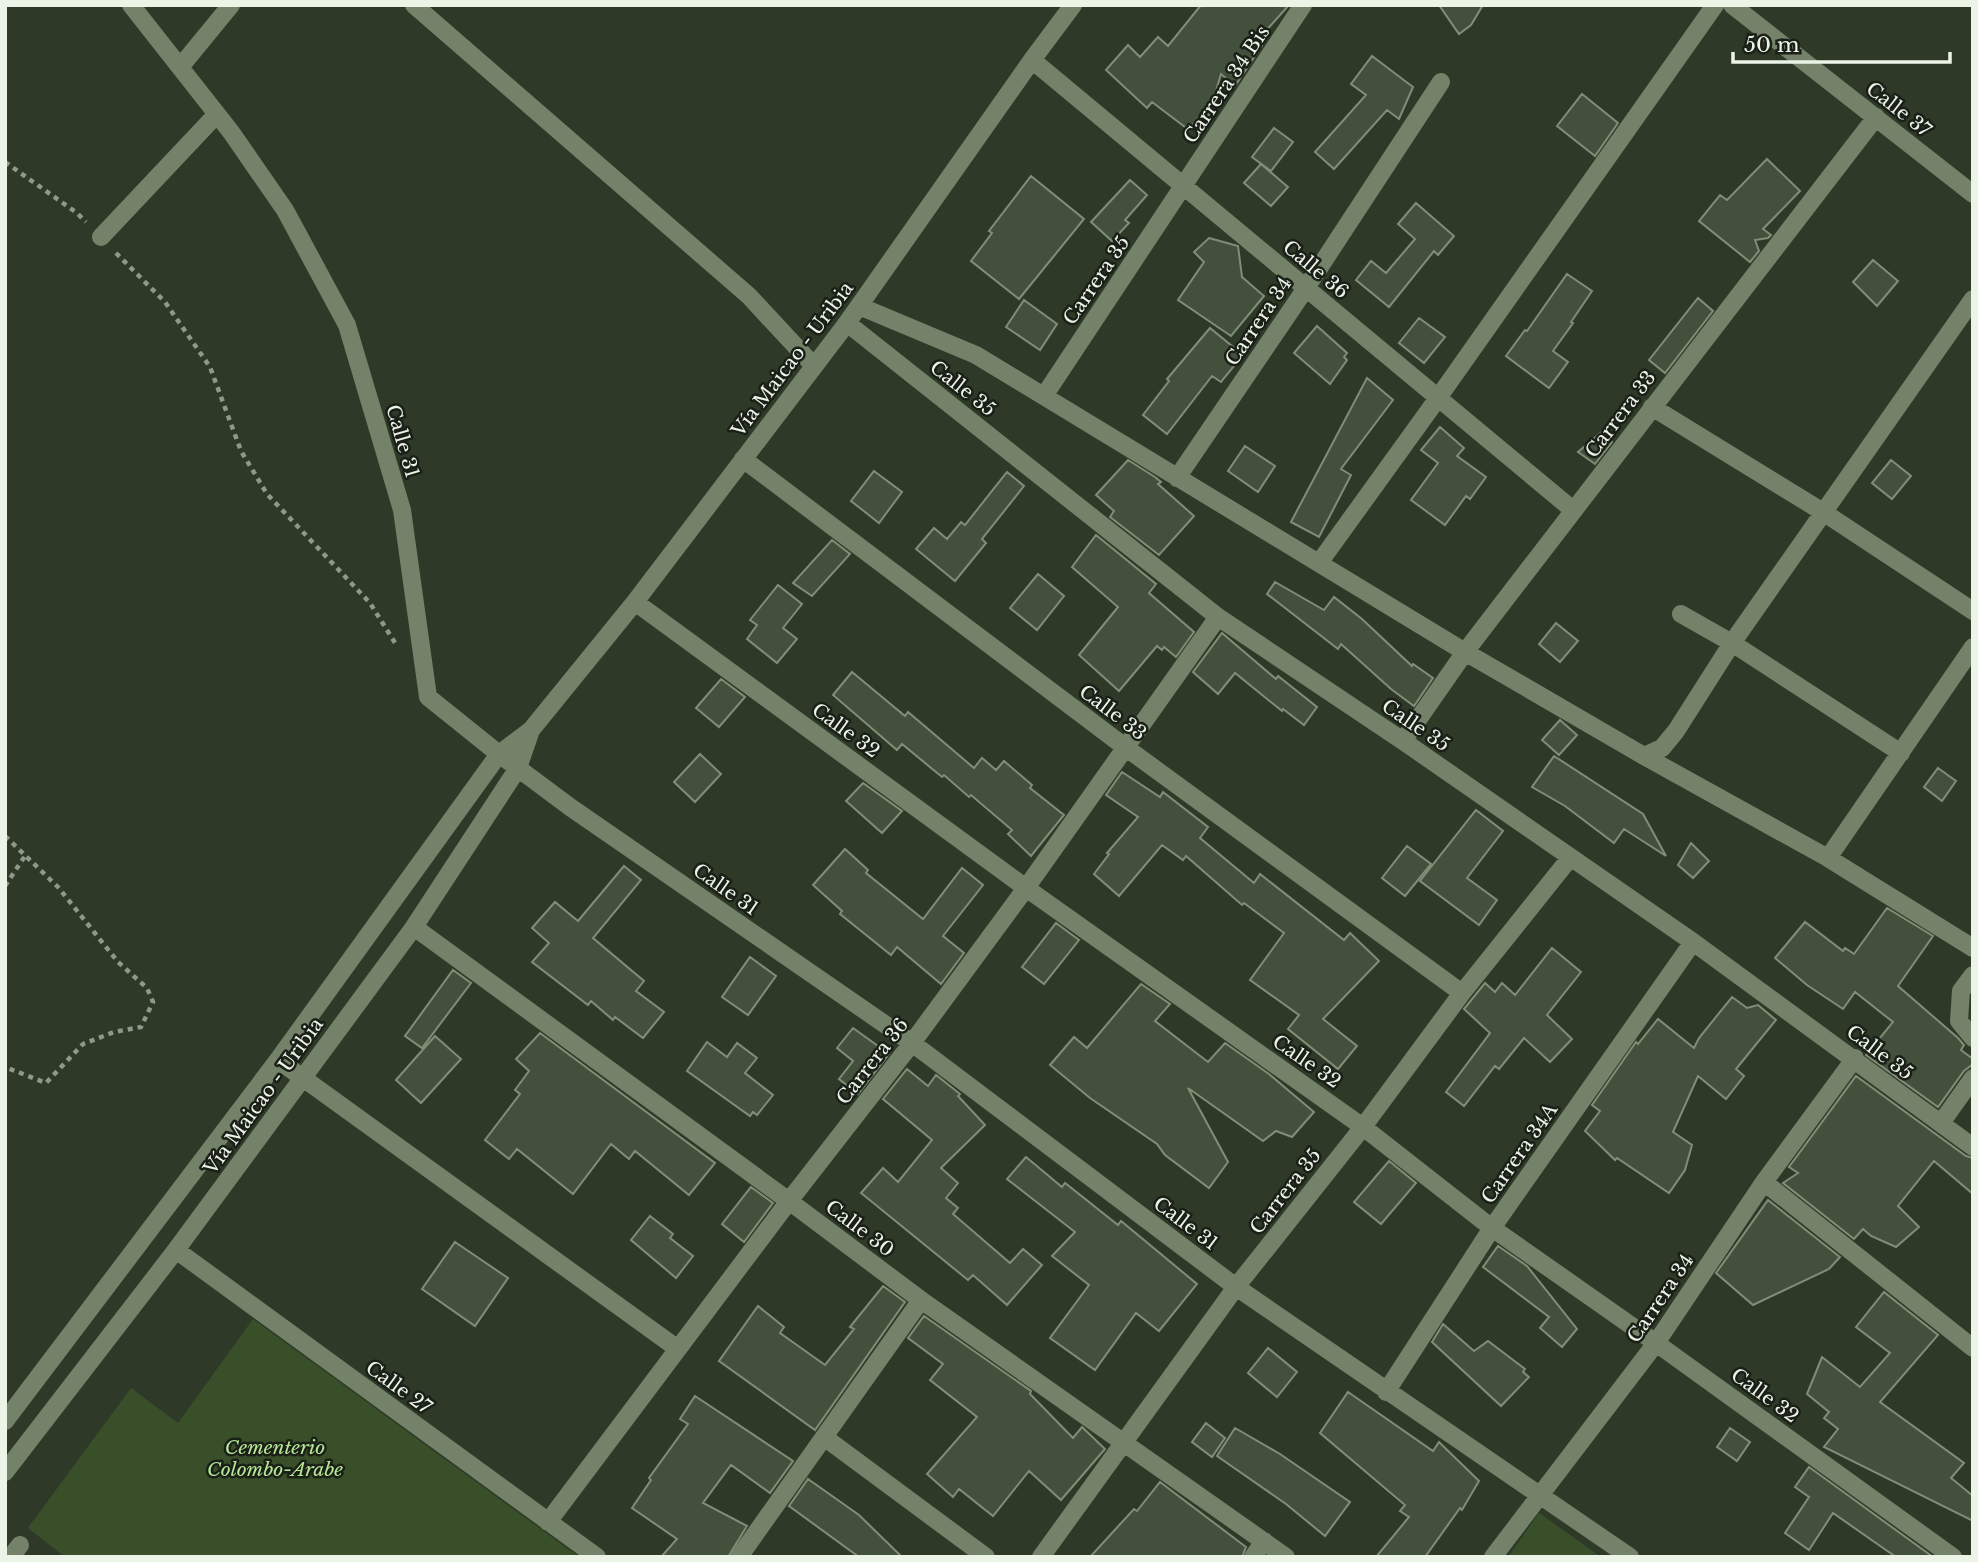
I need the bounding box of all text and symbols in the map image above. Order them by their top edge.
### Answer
street label: Carrera 34 Bis [1178,21,1274,148]
scale bar [1733,21,1950,65]
text: 50 m [1744,32,1800,58]
street label: Calle 37 [1862,77,1936,142]
street label: Carrera 35 [1058,232,1134,329]
street label: Calle 36 [1278,235,1353,303]
street label: Carrera 34 [1220,272,1297,370]
street label: Vía Maicao - Uribia [726,277,858,442]
street label: Calle 35 [925,356,1000,421]
street label: Carrera 33 [1580,366,1661,462]
street label: Calle 31 [381,402,424,480]
street label: Calle 33 [1075,680,1151,745]
street label: Calle 35 [1377,694,1454,756]
street label: Calle 32 [807,698,884,763]
street label: Calle 31 [689,859,763,920]
street label: Vía Maicao - Uribia [198,1013,328,1180]
street label: Carrera 36 [832,1014,913,1109]
street label: Calle 35 [1842,1020,1917,1085]
street label: Calle 32 [1268,1030,1345,1093]
street label: Carrera 34A [1476,1099,1563,1208]
street label: Carrera 35 [1245,1144,1326,1239]
street label: Calle 31 [1149,1192,1222,1255]
street label: Calle 30 [821,1195,898,1262]
street label: Carrera 34 [1622,1249,1699,1347]
street label: Calle 27 [361,1356,436,1419]
street label: Calle 32 [1726,1363,1803,1428]
park label: Cementerio Colombo-Arabe [207,1436,343,1481]

